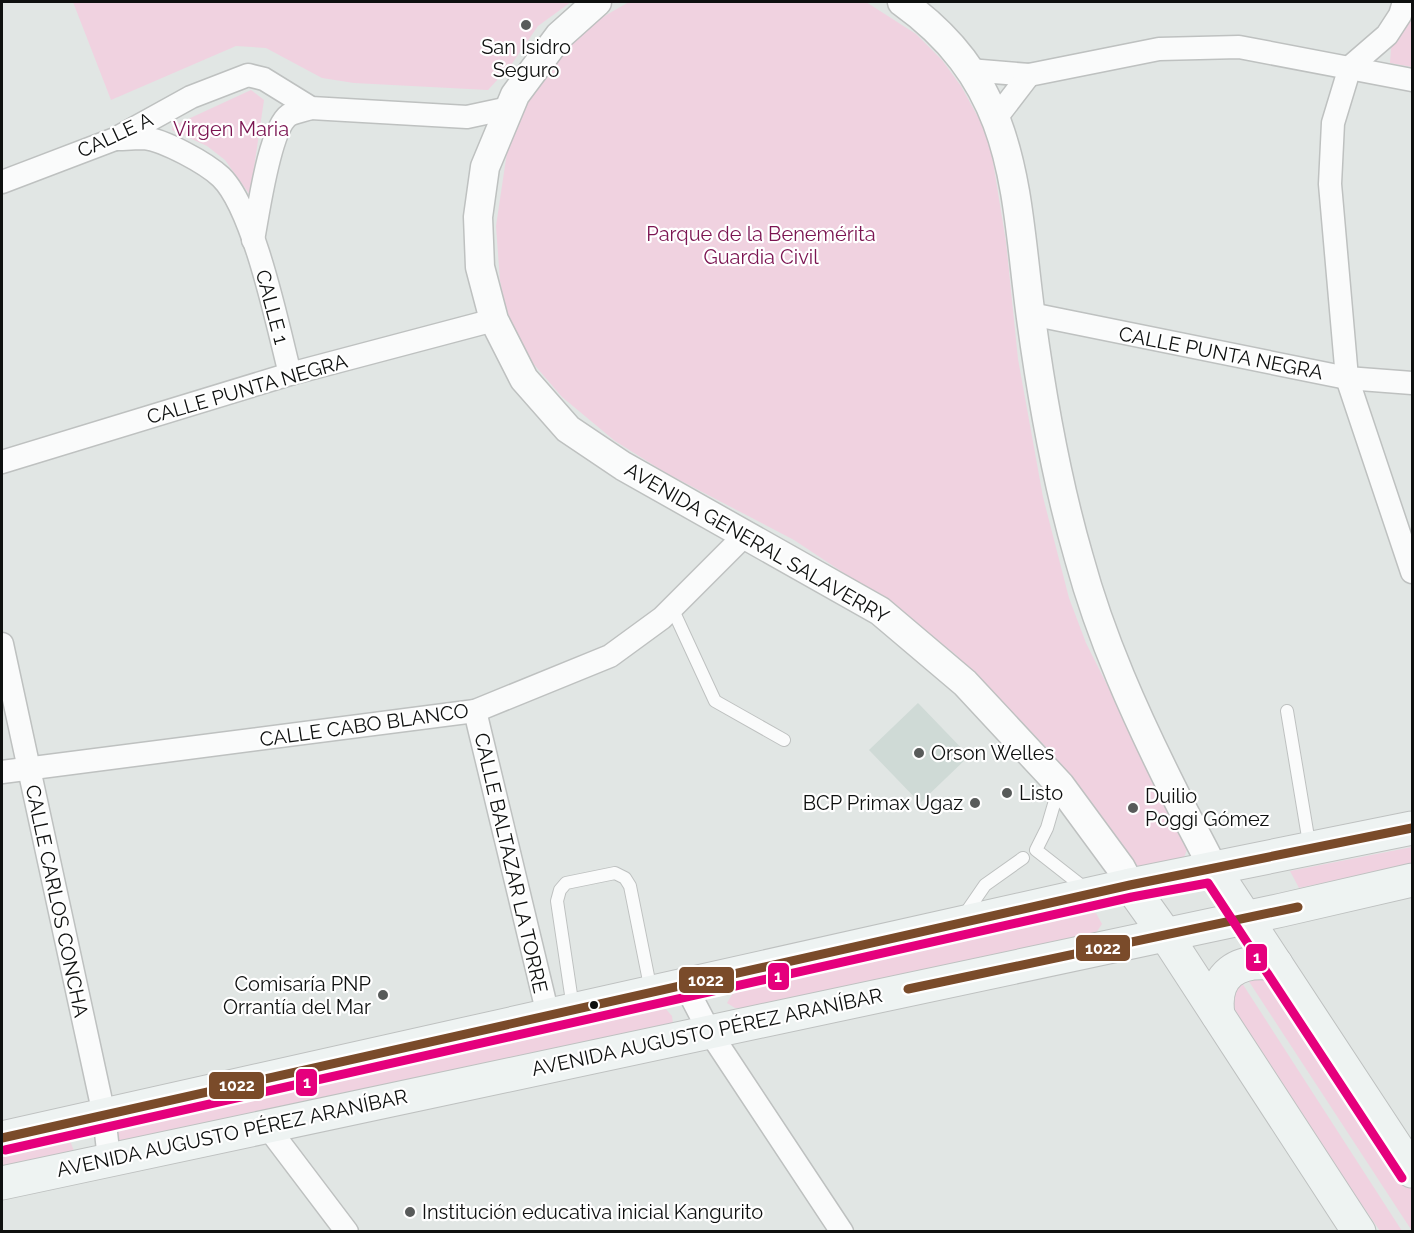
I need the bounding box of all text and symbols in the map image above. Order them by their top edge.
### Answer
marker: San Isidro Seguro [519,18,533,32]
place label: San Isidro Seguro [481,35,571,82]
street label: CALLE A [73,107,157,163]
park label: Virgen Maria [173,117,289,141]
park label: Parque de la Benemérita Guardia Civil [646,222,876,269]
street label: CALLE 1 [251,267,294,347]
street label: CALLE PUNTA NEGRA [1117,321,1326,385]
street label: CALLE PUNTA NEGRA [144,349,351,429]
street label: AVENIDA GENERAL SALAVERRY [621,457,893,629]
street label: CALLE CABO BLANCO [258,698,470,752]
street label: CALLE BALTAZAR LA TORRE [469,731,553,995]
place label: Orson Welles [931,741,1054,765]
marker: Orson Welles [912,746,926,760]
place label: Listo [1019,781,1063,805]
street label: CALLE CARLOS CONCHA [21,783,93,1020]
place label: Duilio Poggi Gómez [1145,784,1270,831]
marker: Listo [1000,786,1014,800]
place label: BCP Primax Ugaz [803,791,963,815]
marker: BCP Primax Ugaz [968,796,982,810]
marker: Duilio Poggi Gómez [1126,801,1140,815]
line badge: 1022 [1075,934,1131,962]
text: 1022 [1085,939,1121,958]
line badge: 1 [1245,943,1268,972]
text: 1 [1253,948,1261,967]
line badge: 1 [767,962,790,991]
line badge: 1022 [678,966,735,994]
text: 1 [774,967,782,986]
text: 1022 [688,971,724,990]
place label: Comisaría PNP Orrantía del Mar [223,972,371,1019]
street label: AVENIDA AUGUSTO PÉREZ ARANÍBAR [529,983,885,1081]
marker: Comisaría PNP Orrantía del Mar [376,988,390,1002]
unlabelled marker [588,999,600,1011]
line badge: 1 [295,1068,318,1097]
line badge: 1022 [208,1071,265,1100]
text: 1 [303,1073,311,1092]
text: 1022 [219,1076,255,1095]
street label: AVENIDA AUGUSTO PÉREZ ARANÍBAR [54,1084,410,1182]
place label: Institución educativa inicial Kangurito [422,1200,763,1224]
marker: Institución educativa inicial Kangurito [403,1205,417,1219]

